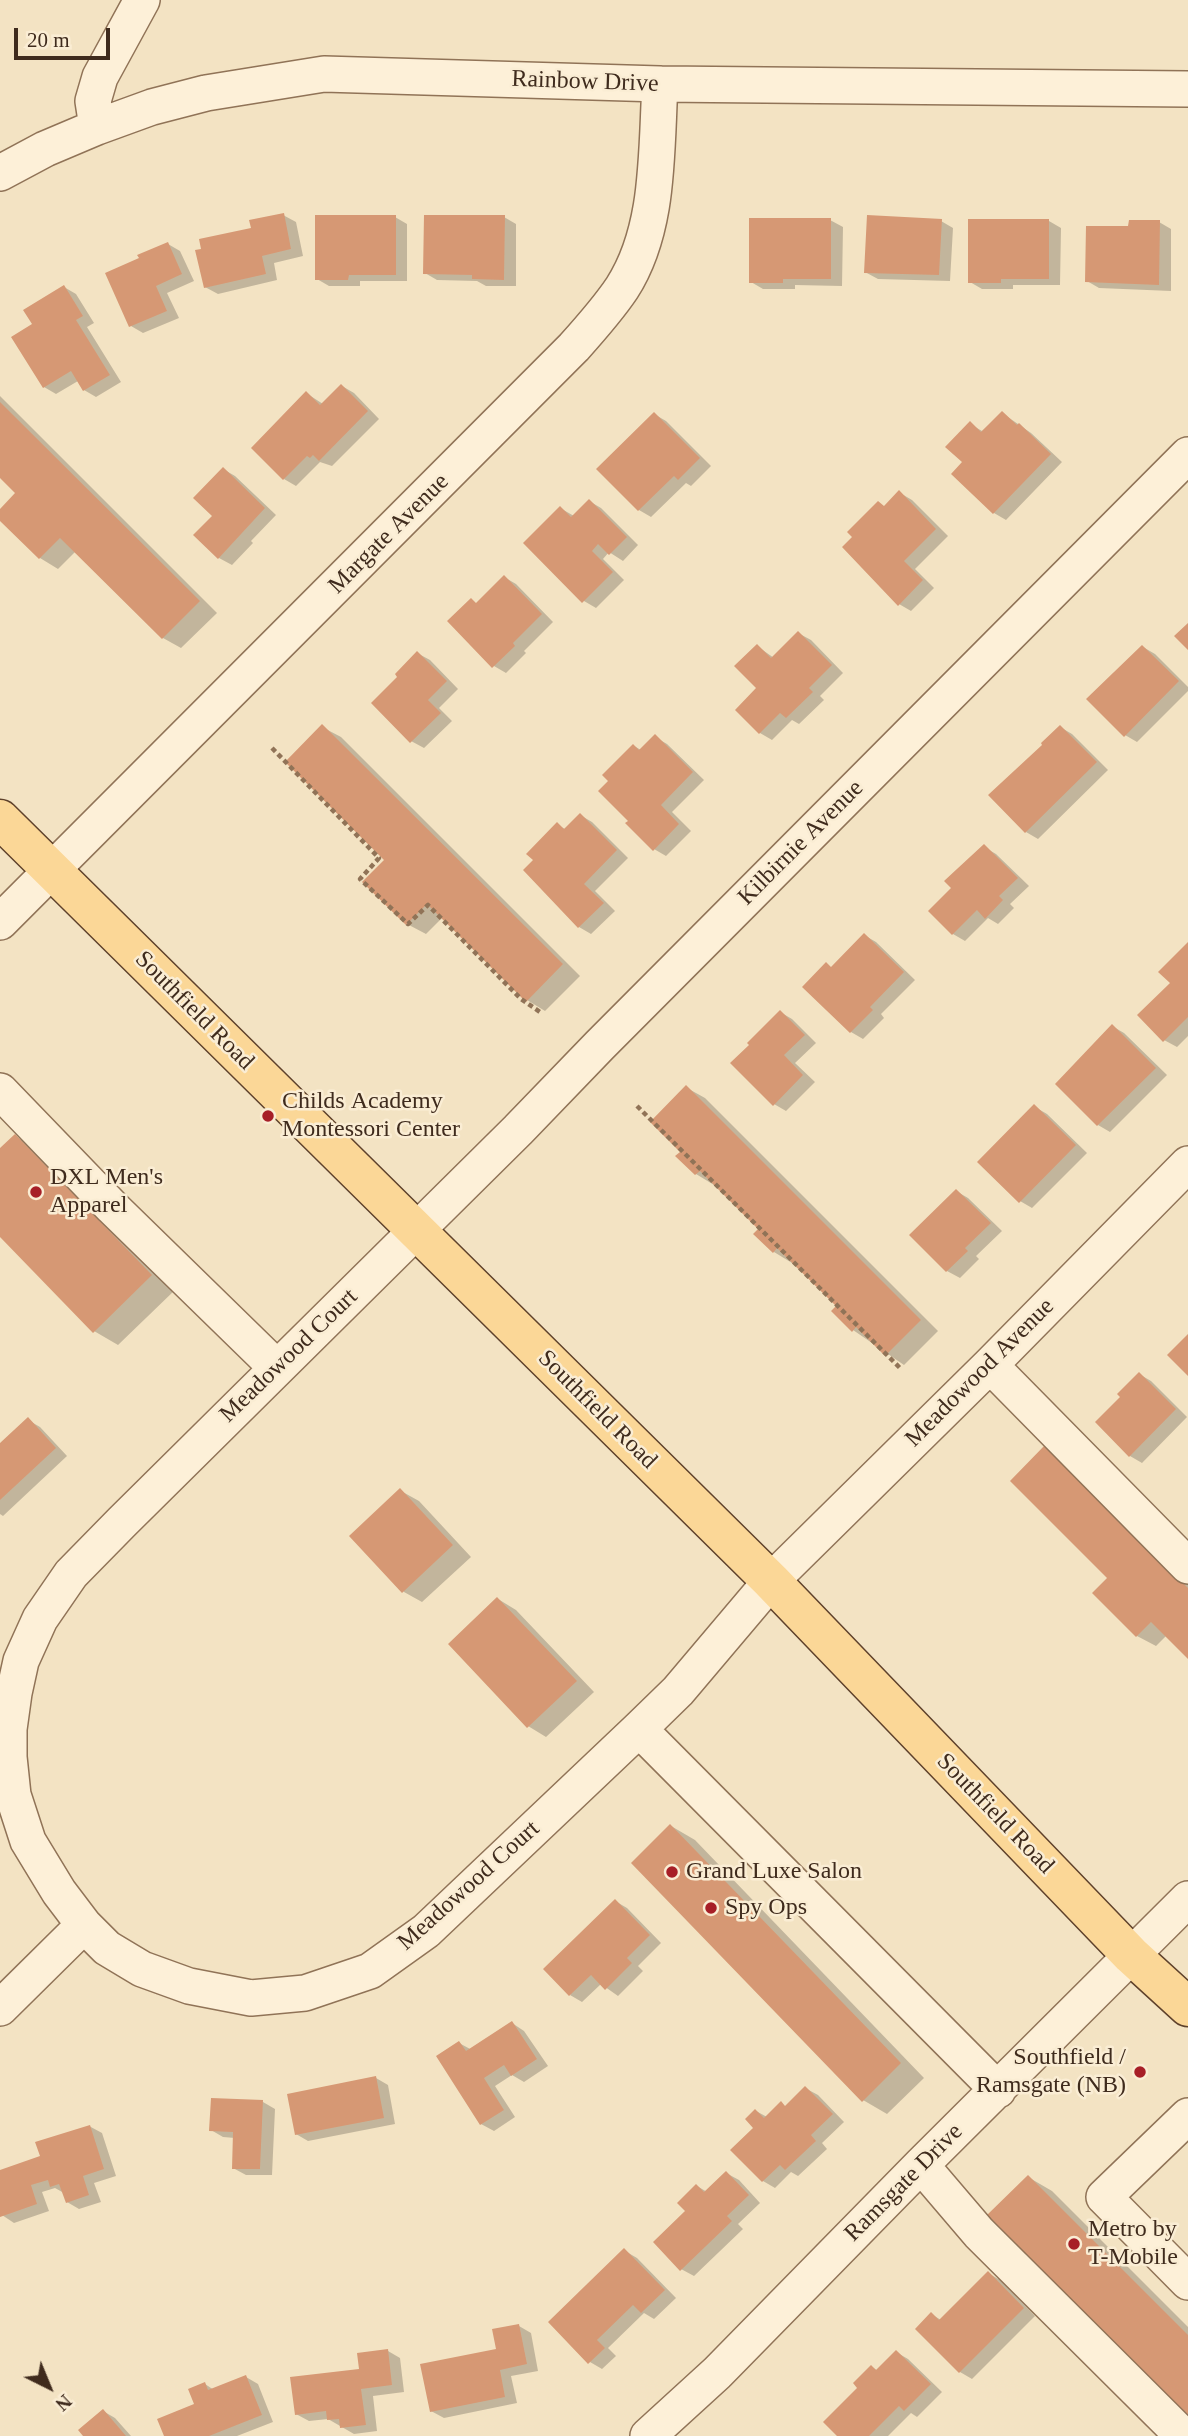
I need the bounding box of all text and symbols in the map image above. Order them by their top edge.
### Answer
scale bar [18,14,114,58]
text: 20 m [27,28,70,52]
street label: Rainbow Drive [511,65,659,99]
street label: Margate Avenue [323,468,455,600]
street label: Kilbirnie Avenue [732,774,870,912]
street label: Southfield Road [128,945,260,1077]
place label: Childs Academy Montessori Center [282,1088,460,1144]
marker: Childs Academy Montessori Center [260,1108,276,1124]
place label: DXL Men's Apparel [50,1164,163,1220]
marker: DXL Men's Apparel [28,1184,44,1200]
street label: Meadowood Court [214,1283,364,1429]
street label: Meadowood Avenue [900,1293,1060,1453]
street label: Southfield Road [531,1344,663,1476]
street label: Southfield Road [930,1748,1060,1880]
street label: Meadowood Court [392,1815,546,1957]
place label: Grand Luxe Salon [686,1858,862,1886]
marker: Grand Luxe Salon [664,1864,680,1880]
place label: Spy Ops [725,1894,807,1922]
marker: Spy Ops [703,1900,719,1916]
place label: Southfield / Ramsgate (NB) [976,2044,1126,2100]
marker: Southfield / Ramsgate (NB) [1132,2064,1148,2080]
street label: Ramsgate Drive [839,2118,969,2248]
place label: Metro by T-Mobile [1088,2216,1178,2272]
marker: Metro by T-Mobile [1066,2236,1082,2252]
north arrow [14,2352,84,2422]
text: N [51,2390,76,2415]

